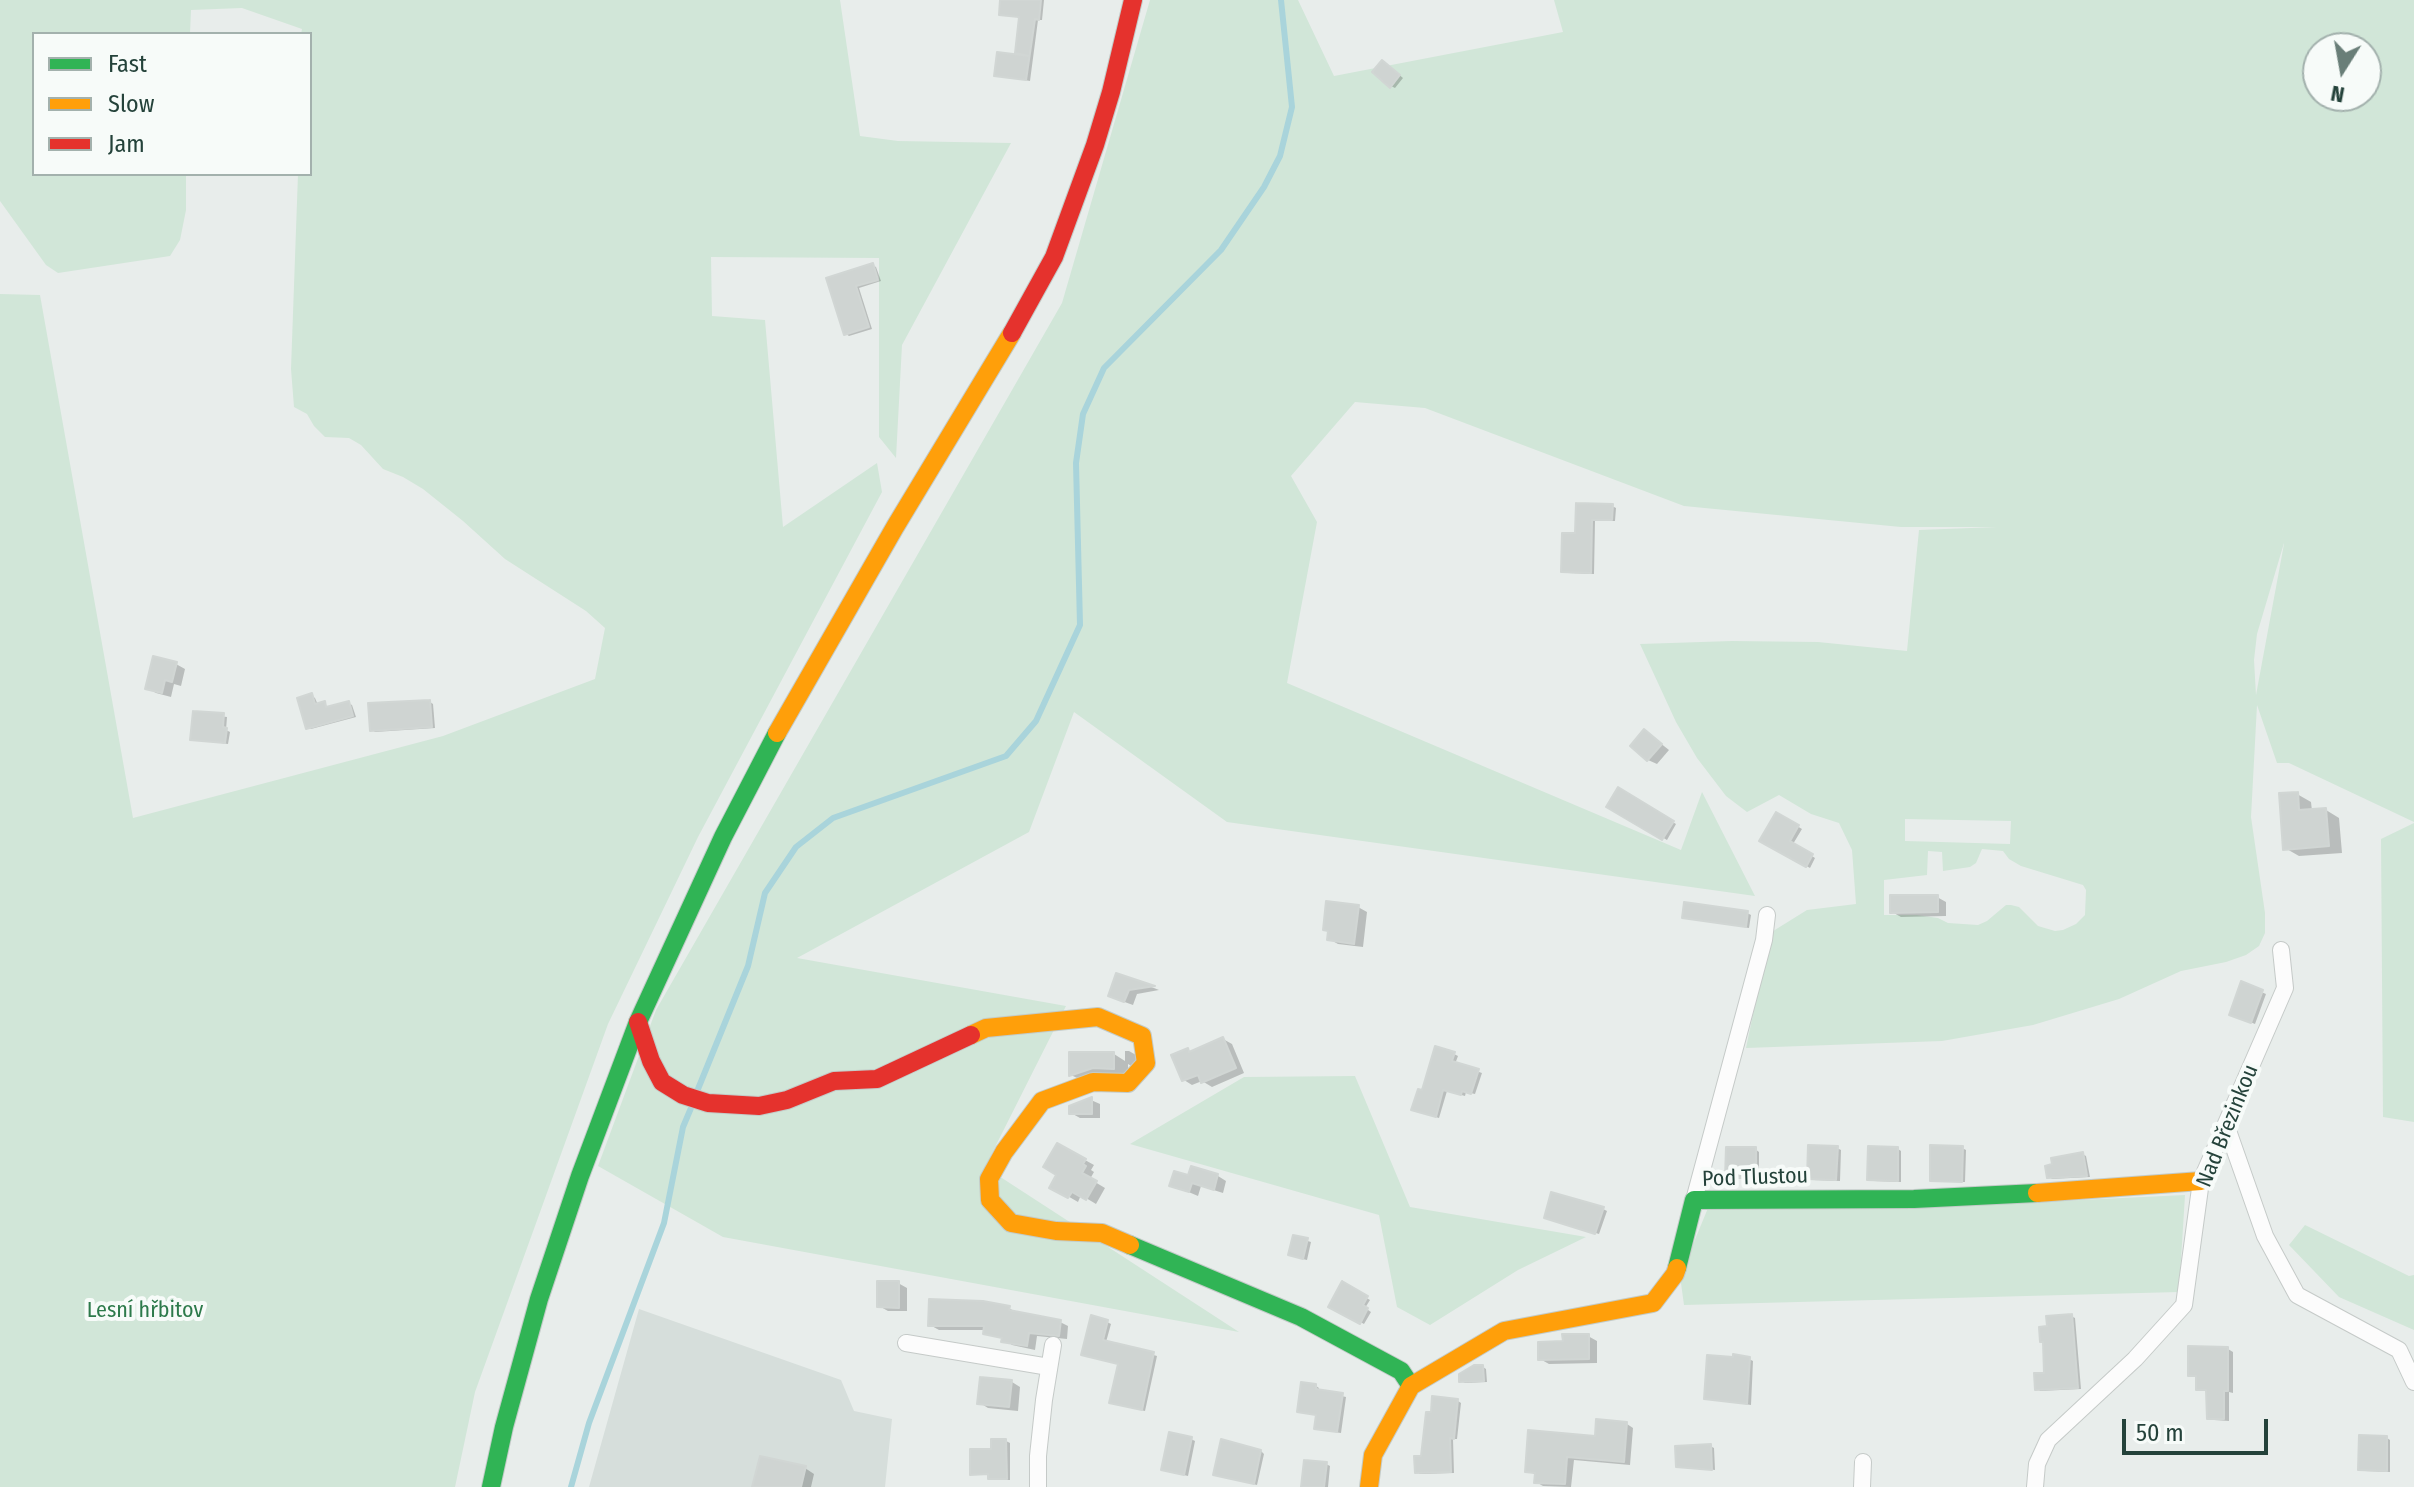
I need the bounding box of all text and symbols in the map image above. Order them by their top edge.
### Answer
legend [32,32,312,176]
north arrow [2302,32,2382,112]
text: Fast [108,50,147,78]
text: N [2329,80,2347,109]
text: Slow [108,90,154,118]
text: Jam [108,130,145,158]
street label: Nad Březinkou [2191,1061,2265,1191]
street label: Pod Tlustou [1702,1163,1808,1193]
park label: Lesní hřbitov [87,1298,203,1324]
scale bar [2126,1403,2272,1453]
text: 50 m [2136,1419,2184,1447]

